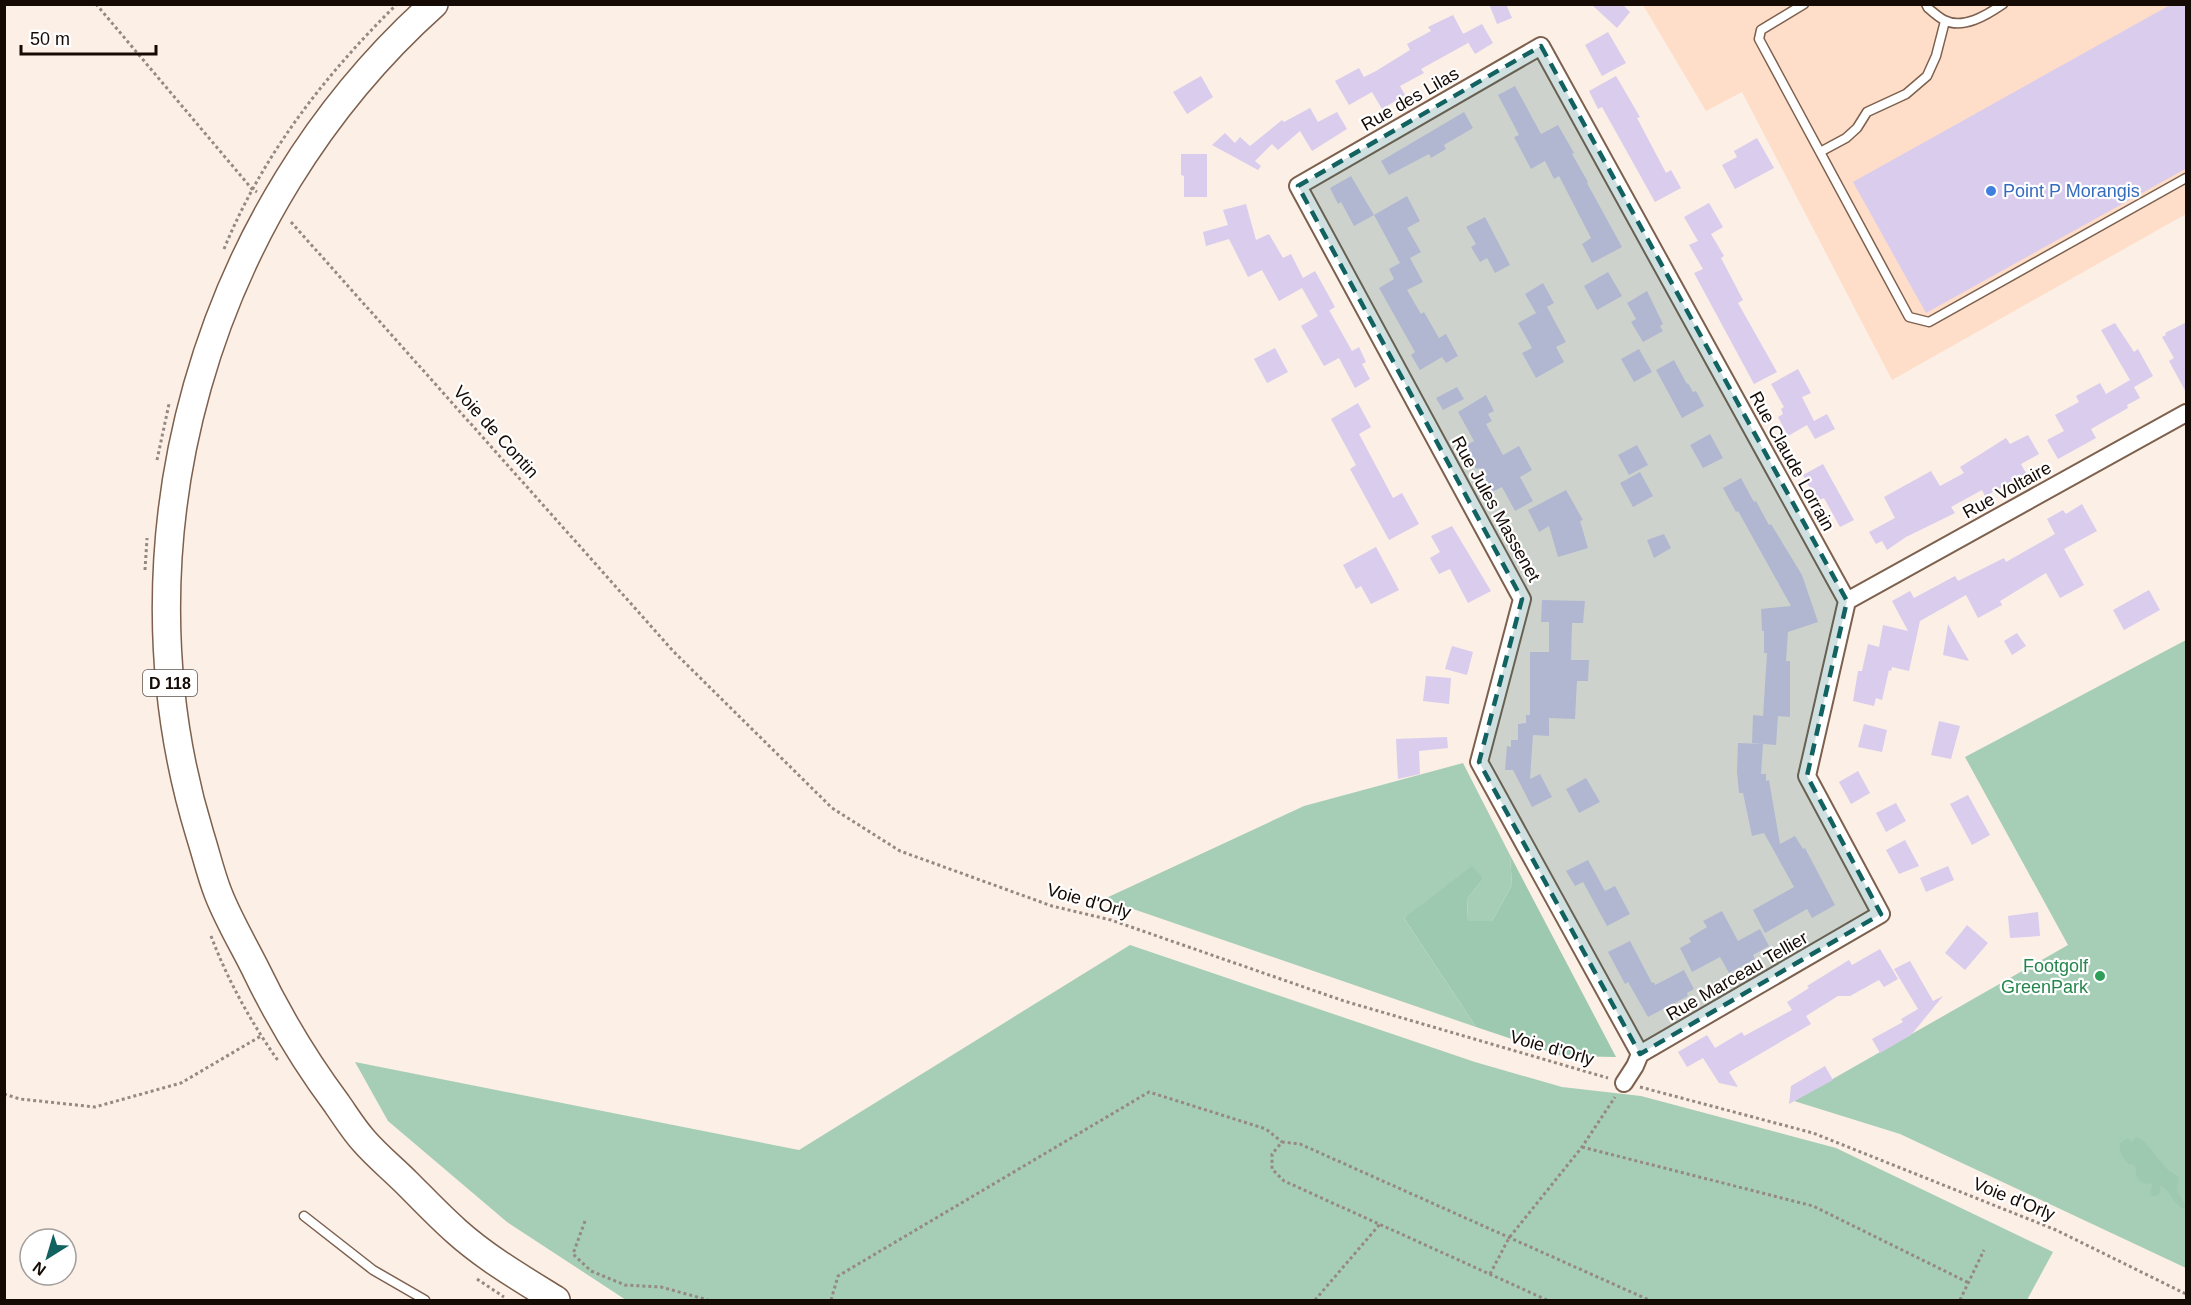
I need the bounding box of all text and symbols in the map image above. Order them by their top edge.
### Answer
scale bar [21,18,156,56]
text: 50 m [30,29,70,49]
street label: Rue des Lilas [1358,63,1462,135]
place label: Point P Morangis [2003,181,2140,201]
marker: Point P Morangis [1984,184,1998,198]
street label: Voie de Contin [449,382,543,482]
street label: Rue Claude Lorrain [1745,388,1839,534]
street label: Rue Jules Massenet [1448,433,1544,585]
street label: Rue Voltaire [1959,457,2055,523]
road number: D 118 [143,670,197,696]
street label: Voie d'Orly [1045,879,1133,923]
street label: Rue Marceau Tellier [1663,927,1811,1025]
place label: Footgolf GreenPark [2001,956,2089,997]
marker: Footgolf GreenPark [2093,969,2107,983]
street label: Voie d'Orly [1508,1026,1596,1070]
street label: Voie d'Orly [1970,1174,2058,1224]
north arrow [18,1227,78,1287]
text: N [30,1258,49,1279]

